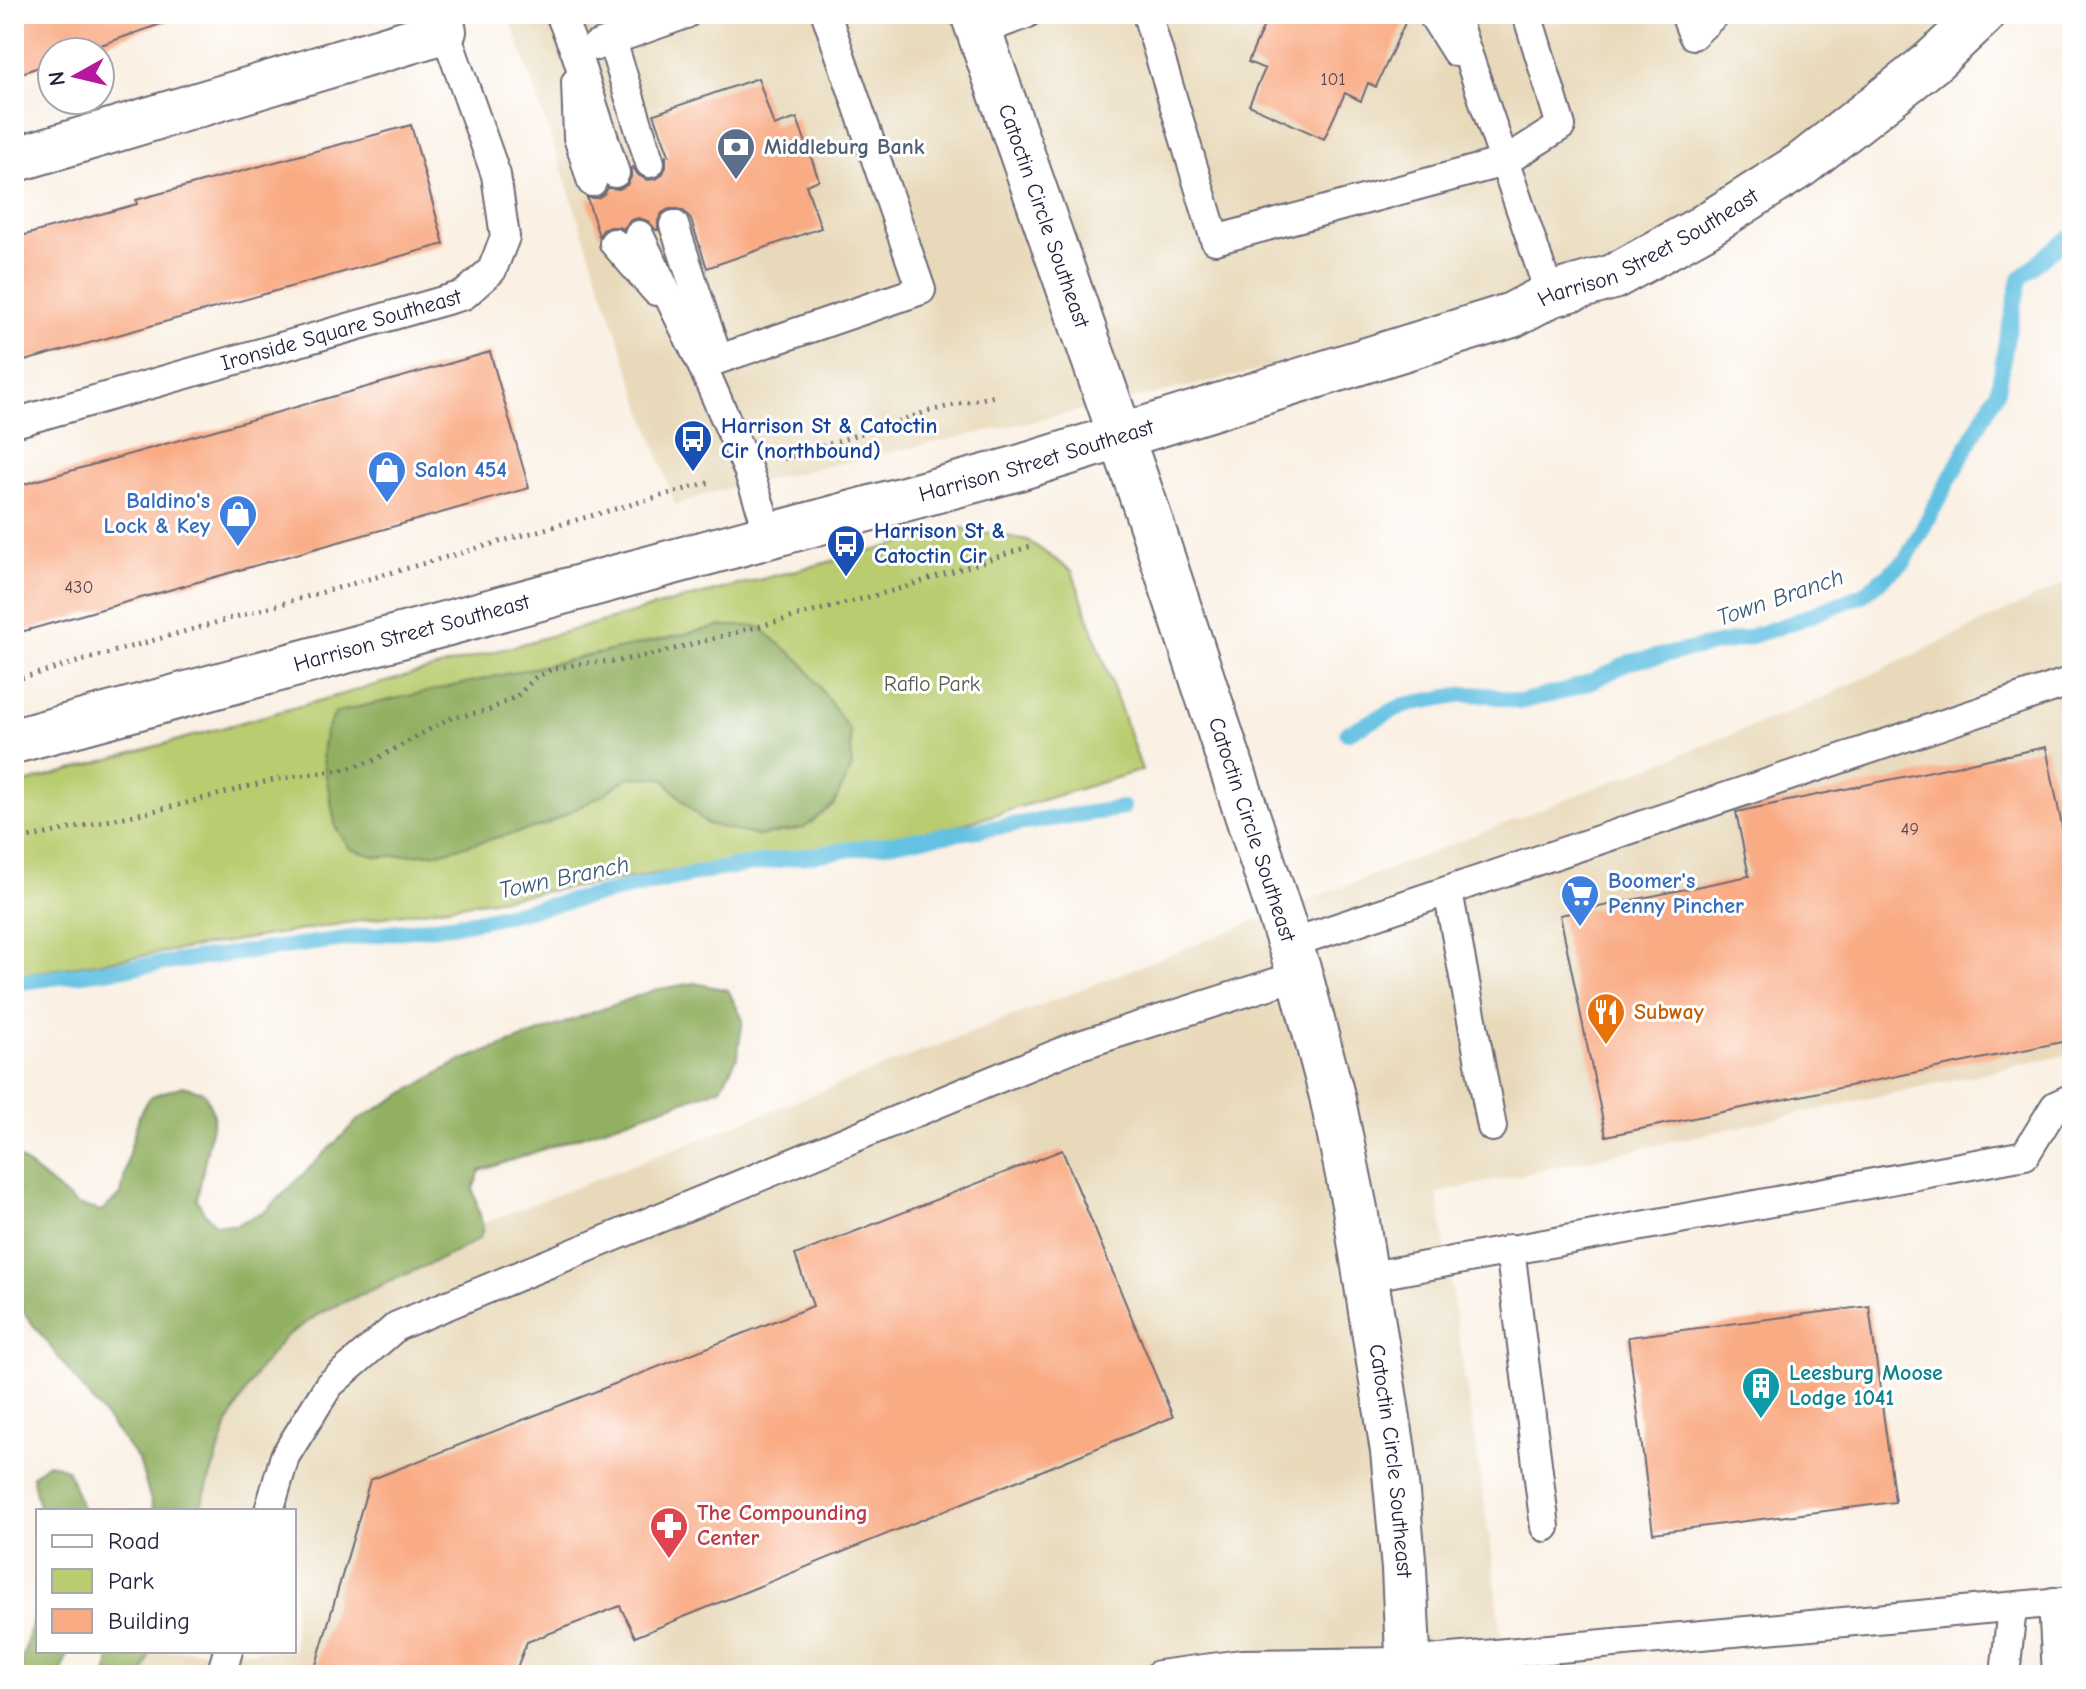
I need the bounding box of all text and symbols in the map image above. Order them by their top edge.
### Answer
north arrow [36,36,116,116]
house number: 101 [1320,69,1346,90]
text: N [43,70,71,88]
street label: Catoctin Circle Southeast [993,101,1095,332]
bank icon: Middleburg Bank [715,126,757,181]
place label: Middleburg Bank [764,134,925,160]
street label: Harrison Street Southeast [1533,182,1764,312]
street label: Ironside Square Southeast [218,283,465,377]
place label: Harrison St & Catoctin Cir (northbound) [721,413,937,464]
street label: Harrison Street Southeast [916,414,1157,508]
bus stop icon: Harrison St & Catoctin Cir (northbound) [672,418,714,473]
shop icon: Salon 454 [366,449,408,504]
place label: Salon 454 [415,457,507,483]
place label: Baldino's Lock & Key [104,488,211,539]
shop icon: Baldino's Lock & Key [217,493,259,548]
place label: Harrison St & Catoctin Cir [874,518,1005,569]
bus stop icon: Harrison St & Catoctin Cir [825,523,867,578]
water label: Town Branch [1713,562,1847,632]
house number: 430 [65,577,93,598]
street label: Harrison Street Southeast [291,588,533,677]
park label: Raflo Park [884,671,980,697]
street label: Catoctin Circle Southeast [1203,714,1301,946]
house number: 49 [1901,819,1919,840]
water label: Town Branch [496,850,632,904]
place label: Boomer's Penny Pincher [1608,868,1744,919]
supermarket icon: Boomer's Penny Pincher [1559,873,1601,928]
restaurant icon: Subway [1585,991,1627,1046]
place label: Subway [1634,999,1705,1025]
street label: Catoctin Circle Southeast [1363,1342,1417,1579]
place label: Leesburg Moose Lodge 1041 [1789,1360,1943,1411]
building icon: Leesburg Moose Lodge 1041 [1740,1365,1782,1420]
place label: The Compounding Center [697,1500,868,1551]
pharmacy icon: The Compounding Center [648,1505,690,1560]
legend [36,1509,296,1653]
text: Road [108,1527,160,1555]
text: Park [108,1567,154,1595]
text: Building [108,1607,190,1635]

